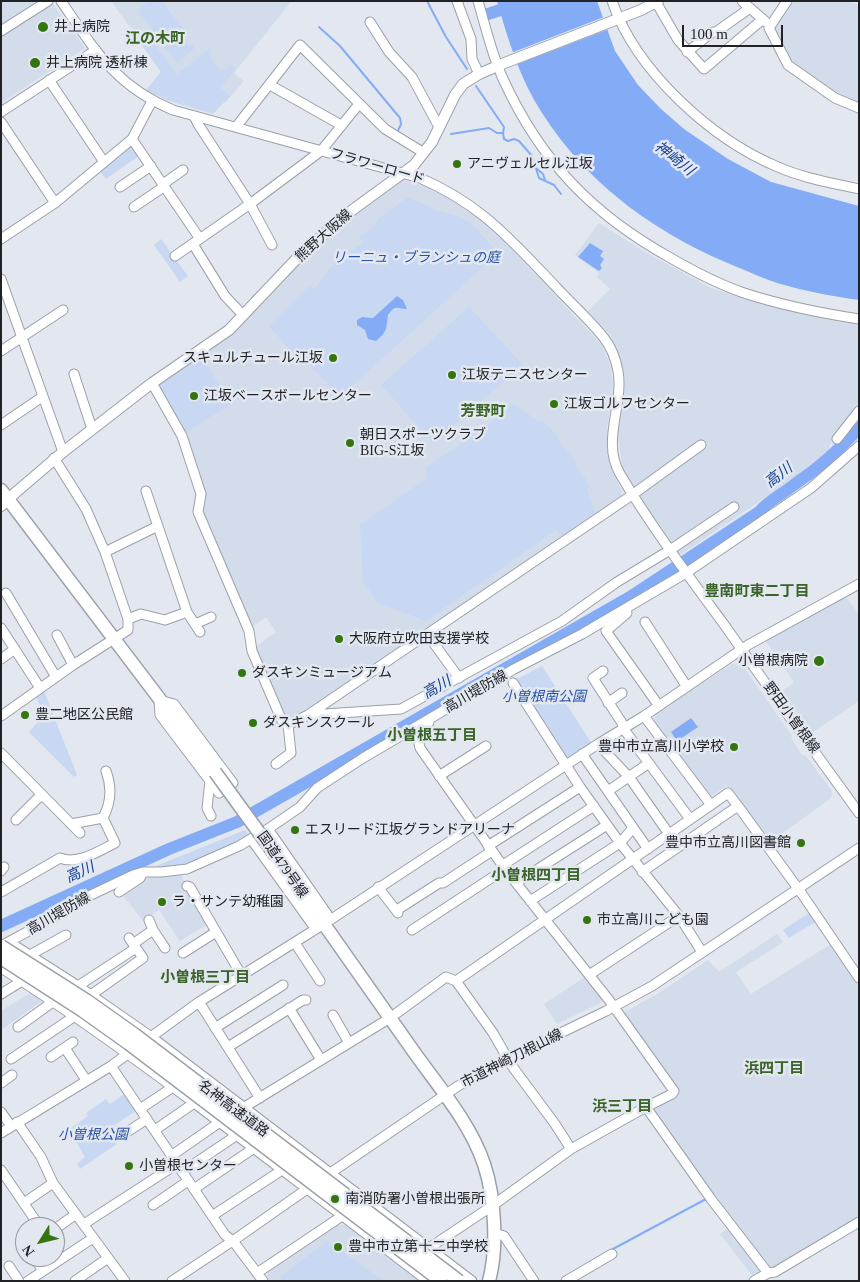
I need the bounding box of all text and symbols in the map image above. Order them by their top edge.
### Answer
scale bar [685,15,786,47]
place label: 井上病院 [54,19,110,35]
marker: 井上病院 [36,20,50,34]
text: 100 m [690,26,728,42]
district label: 江の木町 [125,30,185,48]
place label: 井上病院 透析棟 [46,55,147,71]
marker: 井上病院 透析棟 [28,56,42,70]
water label: 神崎川 [651,138,697,180]
street label: フラワーロード [328,145,426,189]
place label: アニヴェルセル江坂 [467,156,593,172]
marker: アニヴェルセル江坂 [451,158,463,170]
street label: 熊野大阪線 [292,206,356,266]
park label: リーニュ・ブランシュの庭 [332,250,500,266]
place label: スキュルチュール江坂 [183,350,323,366]
marker: スキュルチュール江坂 [327,352,339,364]
place label: 江坂テニスセンター [462,367,588,383]
marker: 江坂テニスセンター [446,369,458,381]
place label: 江坂ベースボールセンター [204,388,372,404]
marker: 江坂ベースボールセンター [188,390,200,402]
place label: 江坂ゴルフセンター [564,396,690,412]
marker: 江坂ゴルフセンター [548,398,560,410]
district label: 芳野町 [461,403,505,421]
place label: 朝日スポーツクラブ BIG-S江坂 [360,427,486,460]
marker: 朝日スポーツクラブ BIG-S江坂 [344,437,356,449]
water label: 高川 [762,460,796,492]
district label: 豊南町東二丁目 [705,583,809,601]
place label: 大阪府立吹田支援学校 [349,631,489,647]
marker: 大阪府立吹田支援学校 [333,633,345,645]
place label: 小曽根病院 [738,653,808,669]
marker: 小曽根病院 [812,654,826,668]
place label: ダスキンミュージアム [252,665,392,681]
marker: ダスキンミュージアム [236,667,248,679]
street label: 高川堤防線 [441,667,511,717]
water label: 高川 [420,673,454,703]
street label: 野田小曽根線 [760,679,822,757]
park label: 小曽根南公園 [502,689,586,705]
place label: 豊二地区公民館 [35,707,133,723]
marker: 豊二地区公民館 [19,709,31,721]
place label: ダスキンスクール [263,715,375,731]
marker: ダスキンスクール [247,717,259,729]
district label: 小曽根五丁目 [387,727,477,745]
place label: 豊中市立高川小学校 [598,739,724,755]
marker: 豊中市立高川小学校 [728,741,740,753]
place label: エスリード江坂グランドアリーナ [305,822,515,838]
marker: エスリード江坂グランドアリーナ [289,824,301,836]
street label: 国道479号線 [253,829,311,901]
place label: 豊中市立高川図書館 [665,835,791,851]
marker: 豊中市立高川図書館 [795,837,807,849]
water label: 高川 [63,859,97,887]
district label: 小曽根四丁目 [491,867,581,885]
street label: 高川堤防線 [24,889,94,939]
place label: ラ・サンテ幼稚園 [172,894,284,910]
marker: ラ・サンテ幼稚園 [156,896,168,908]
place label: 市立高川こども園 [597,912,709,928]
marker: 市立高川こども園 [581,914,593,926]
district label: 小曽根三丁目 [160,969,250,987]
street label: 市道神崎刀根山線 [458,1026,566,1092]
district label: 浜四丁目 [744,1060,804,1078]
street label: 名神高速道路 [194,1077,272,1141]
district label: 浜三丁目 [592,1098,652,1116]
park label: 小曽根公園 [58,1127,128,1143]
place label: 小曽根センター [139,1158,237,1174]
marker: 小曽根センター [123,1160,135,1172]
place label: 南消防署小曽根出張所 [345,1191,485,1207]
marker: 南消防署小曽根出張所 [329,1193,341,1205]
north arrow [15,1217,65,1267]
place label: 豊中市立第十二中学校 [348,1239,488,1255]
marker: 豊中市立第十二中学校 [332,1241,344,1253]
text: N [19,1242,37,1259]

